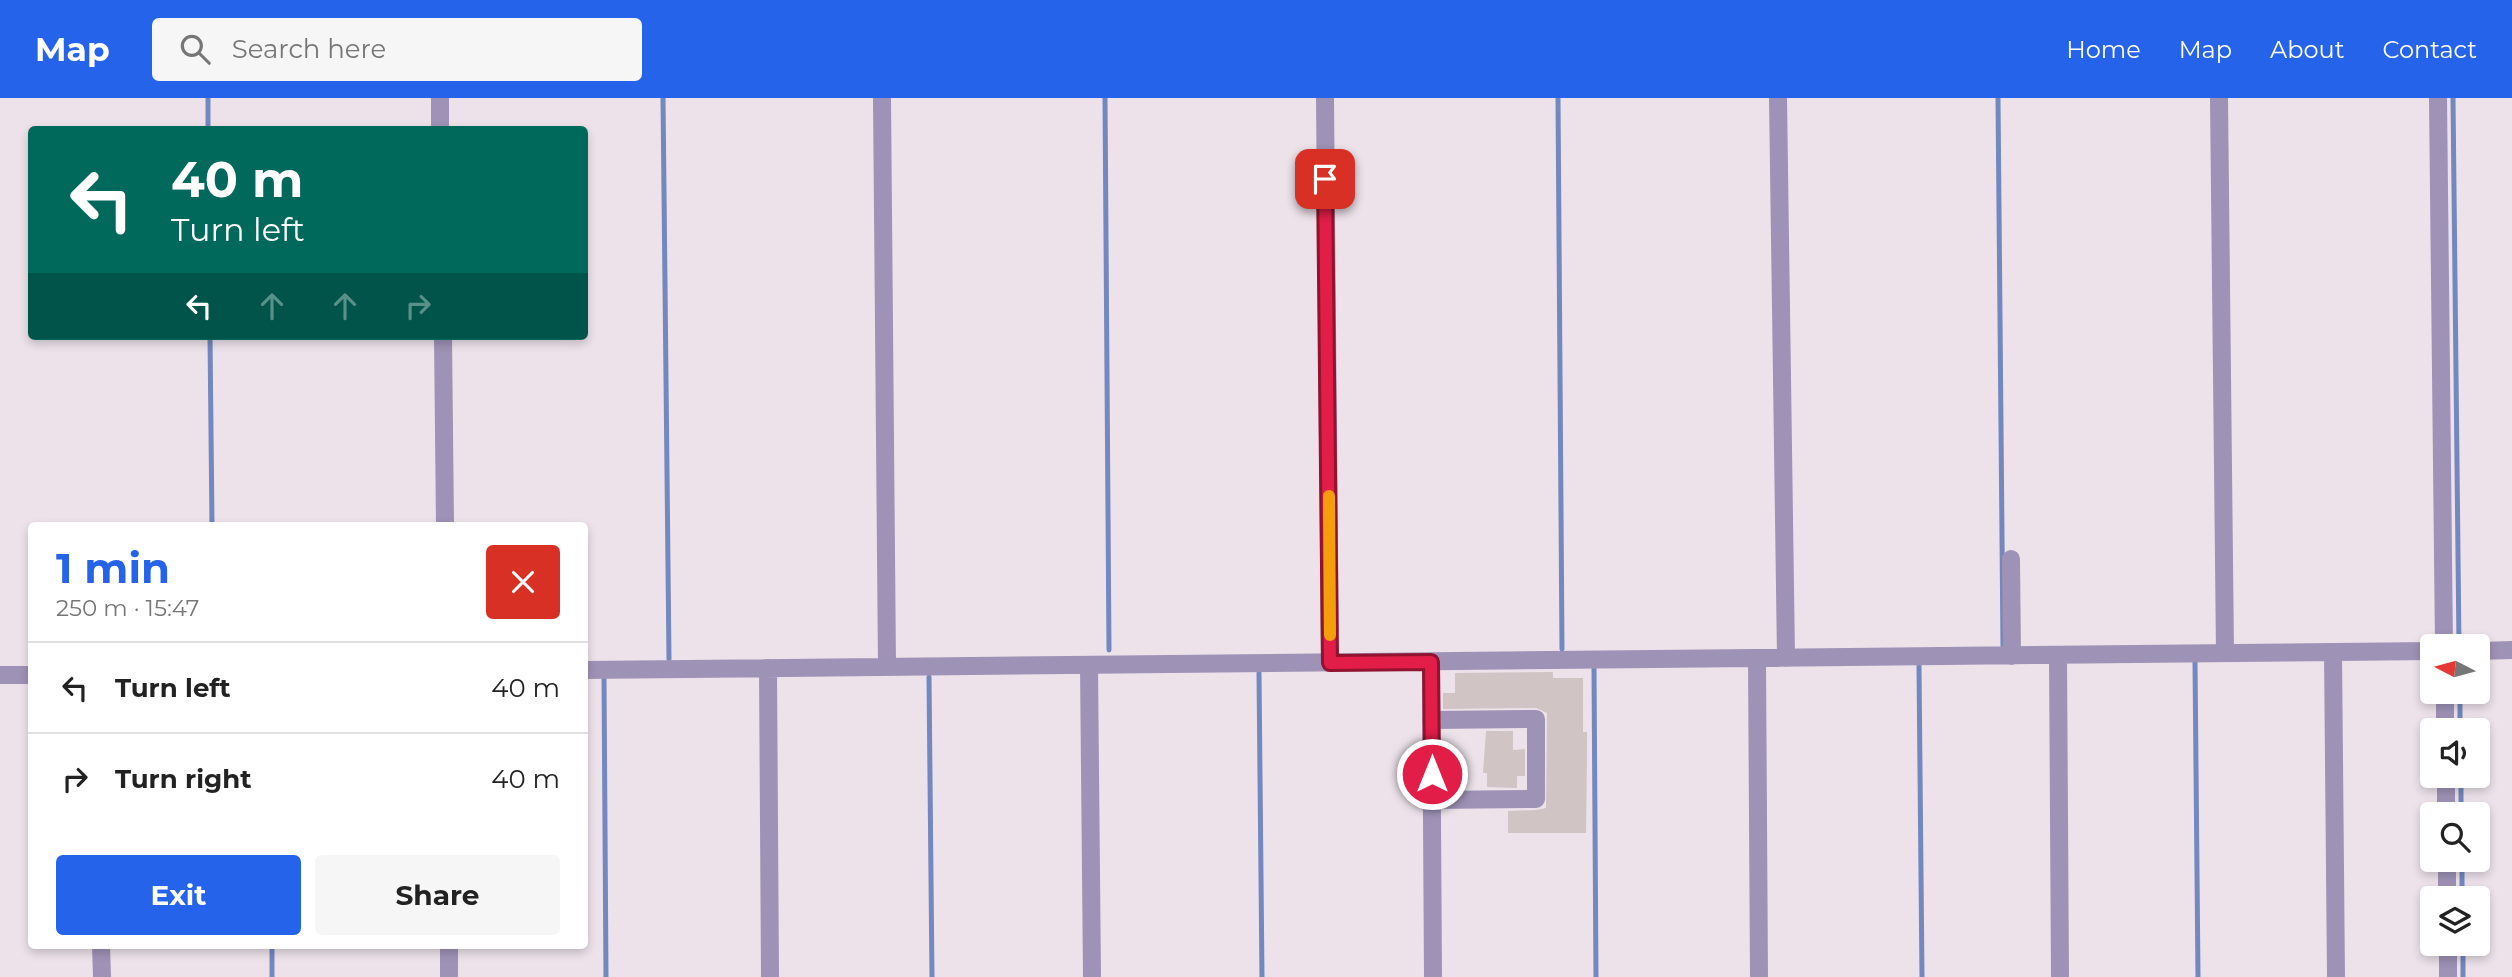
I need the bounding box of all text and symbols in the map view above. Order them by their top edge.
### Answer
search box [152,18,642,81]
text: Map [35,29,110,69]
icon: search [176,30,214,68]
text: Search here [232,33,386,65]
text: Home [2066,35,2141,64]
text: Map [2179,35,2232,64]
text: About [2270,35,2344,64]
text: Contact [2382,35,2477,64]
pin [1295,149,1355,209]
text: 40 m [171,150,303,209]
icon: left [56,154,147,245]
icon: arrive [1306,160,1344,198]
text: Turn left [171,210,305,249]
icon: left [180,287,218,325]
icon: ahead [253,287,291,325]
icon: ahead [326,287,364,325]
icon: right [399,287,437,325]
text: 1 min [56,542,170,594]
button: close [486,545,560,619]
text: 250 m · 15:47 [56,594,199,622]
north arrow [2420,634,2490,704]
map controls [2420,634,2490,956]
icon: left [56,669,94,707]
text: Turn left [115,672,231,704]
text: 40 m [491,672,560,704]
button: sound [2420,718,2490,788]
position arrow [1395,737,1469,811]
icon: right [56,760,94,798]
text: Turn right [115,763,251,795]
text: 40 m [491,763,560,795]
button: search [2420,802,2490,872]
button: Exit [56,855,301,935]
button: Share [315,855,560,935]
button: layers [2420,886,2490,956]

